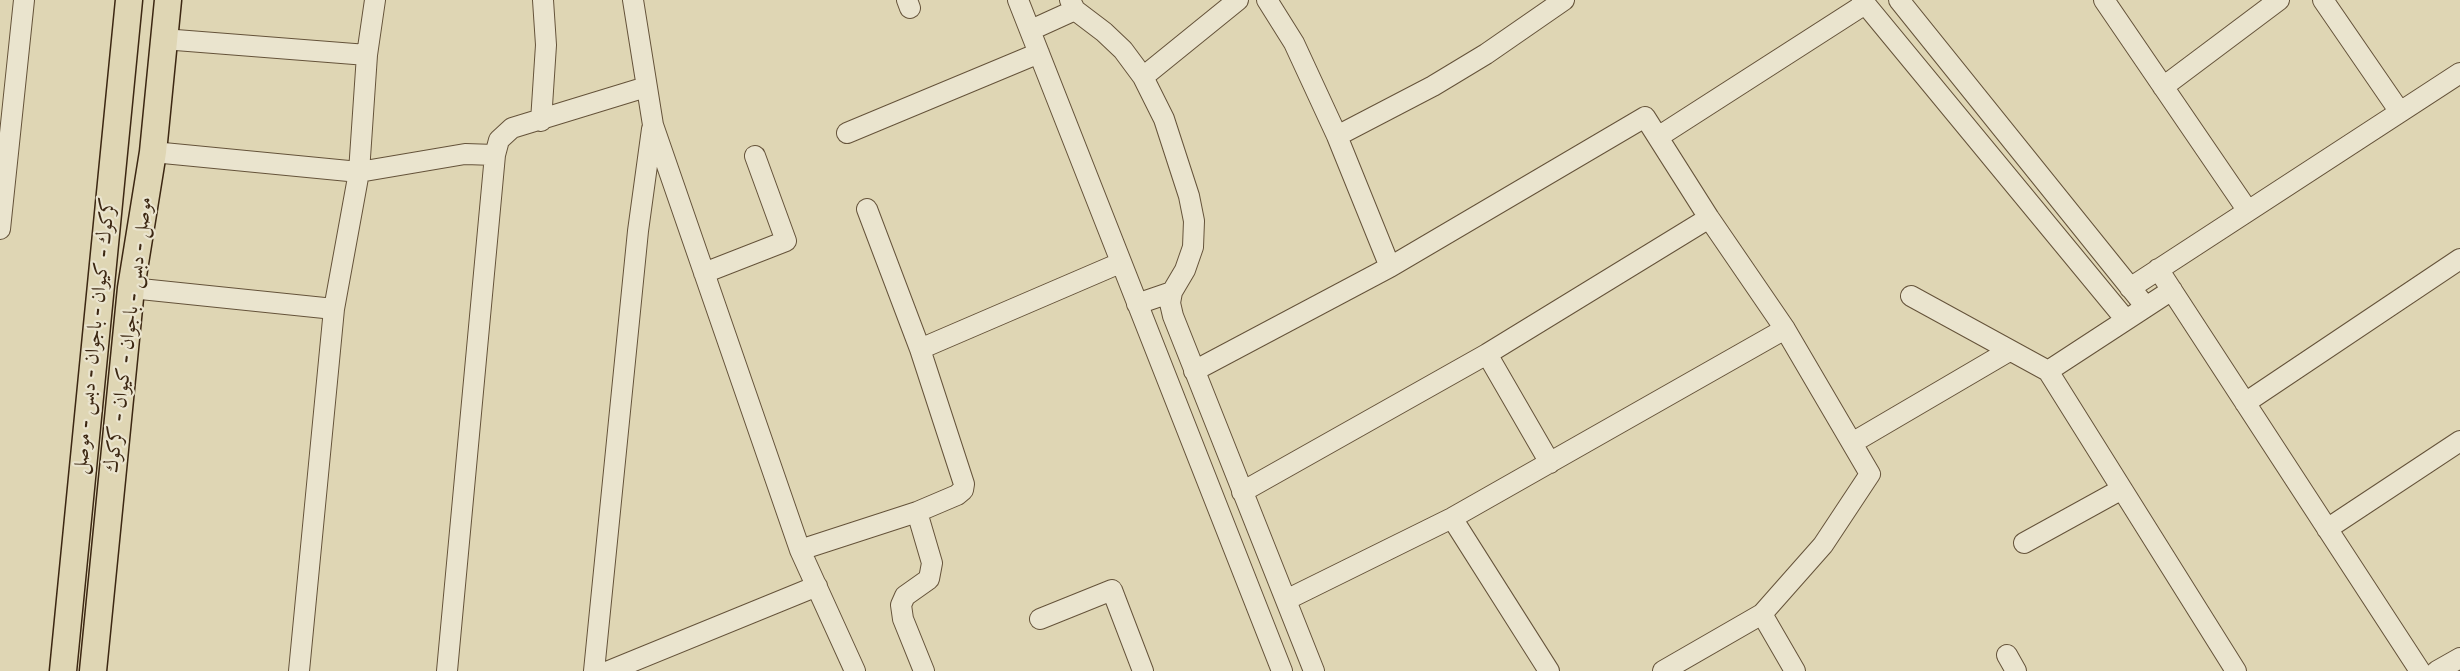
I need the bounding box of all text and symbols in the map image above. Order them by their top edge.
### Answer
street label: موصل - دبس - باجوان - كيوان - كركوك [101,195,159,475]
street label: كركوك - كيوان - باجوان - دبس - موصل [70,196,122,476]

